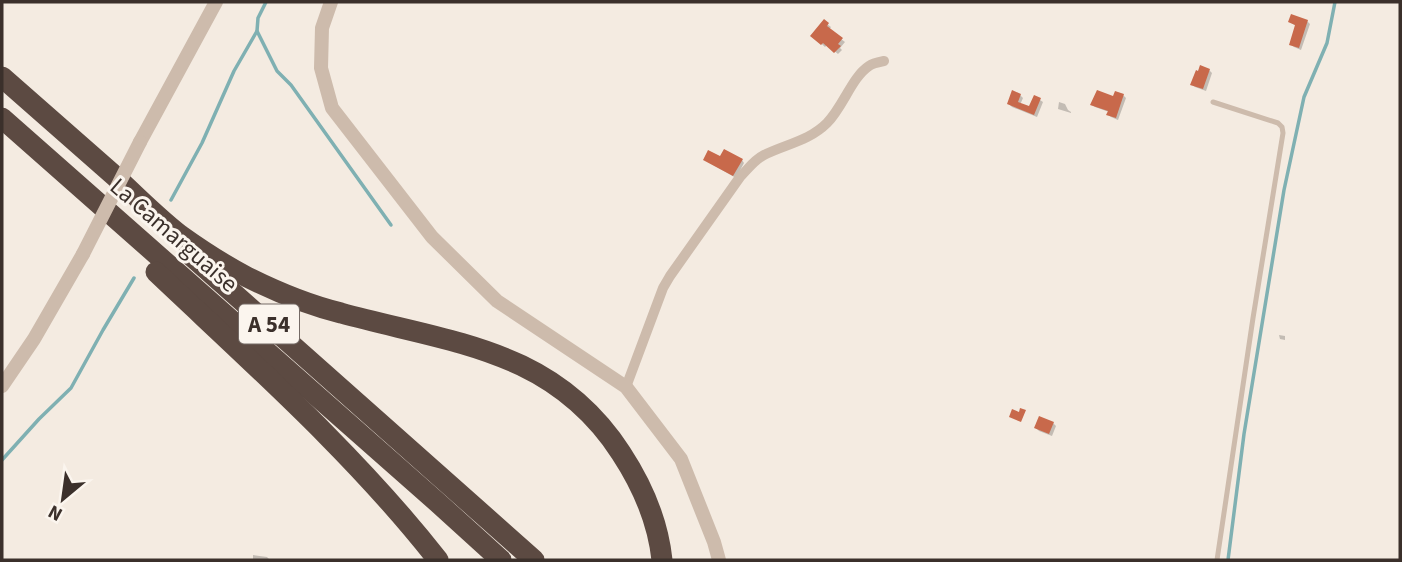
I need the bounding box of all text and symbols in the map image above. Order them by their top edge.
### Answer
street label: La Camarguaise [102,170,245,301]
road number: A 54 [239,304,299,344]
north arrow [28,464,98,534]
text: N [43,498,68,527]

